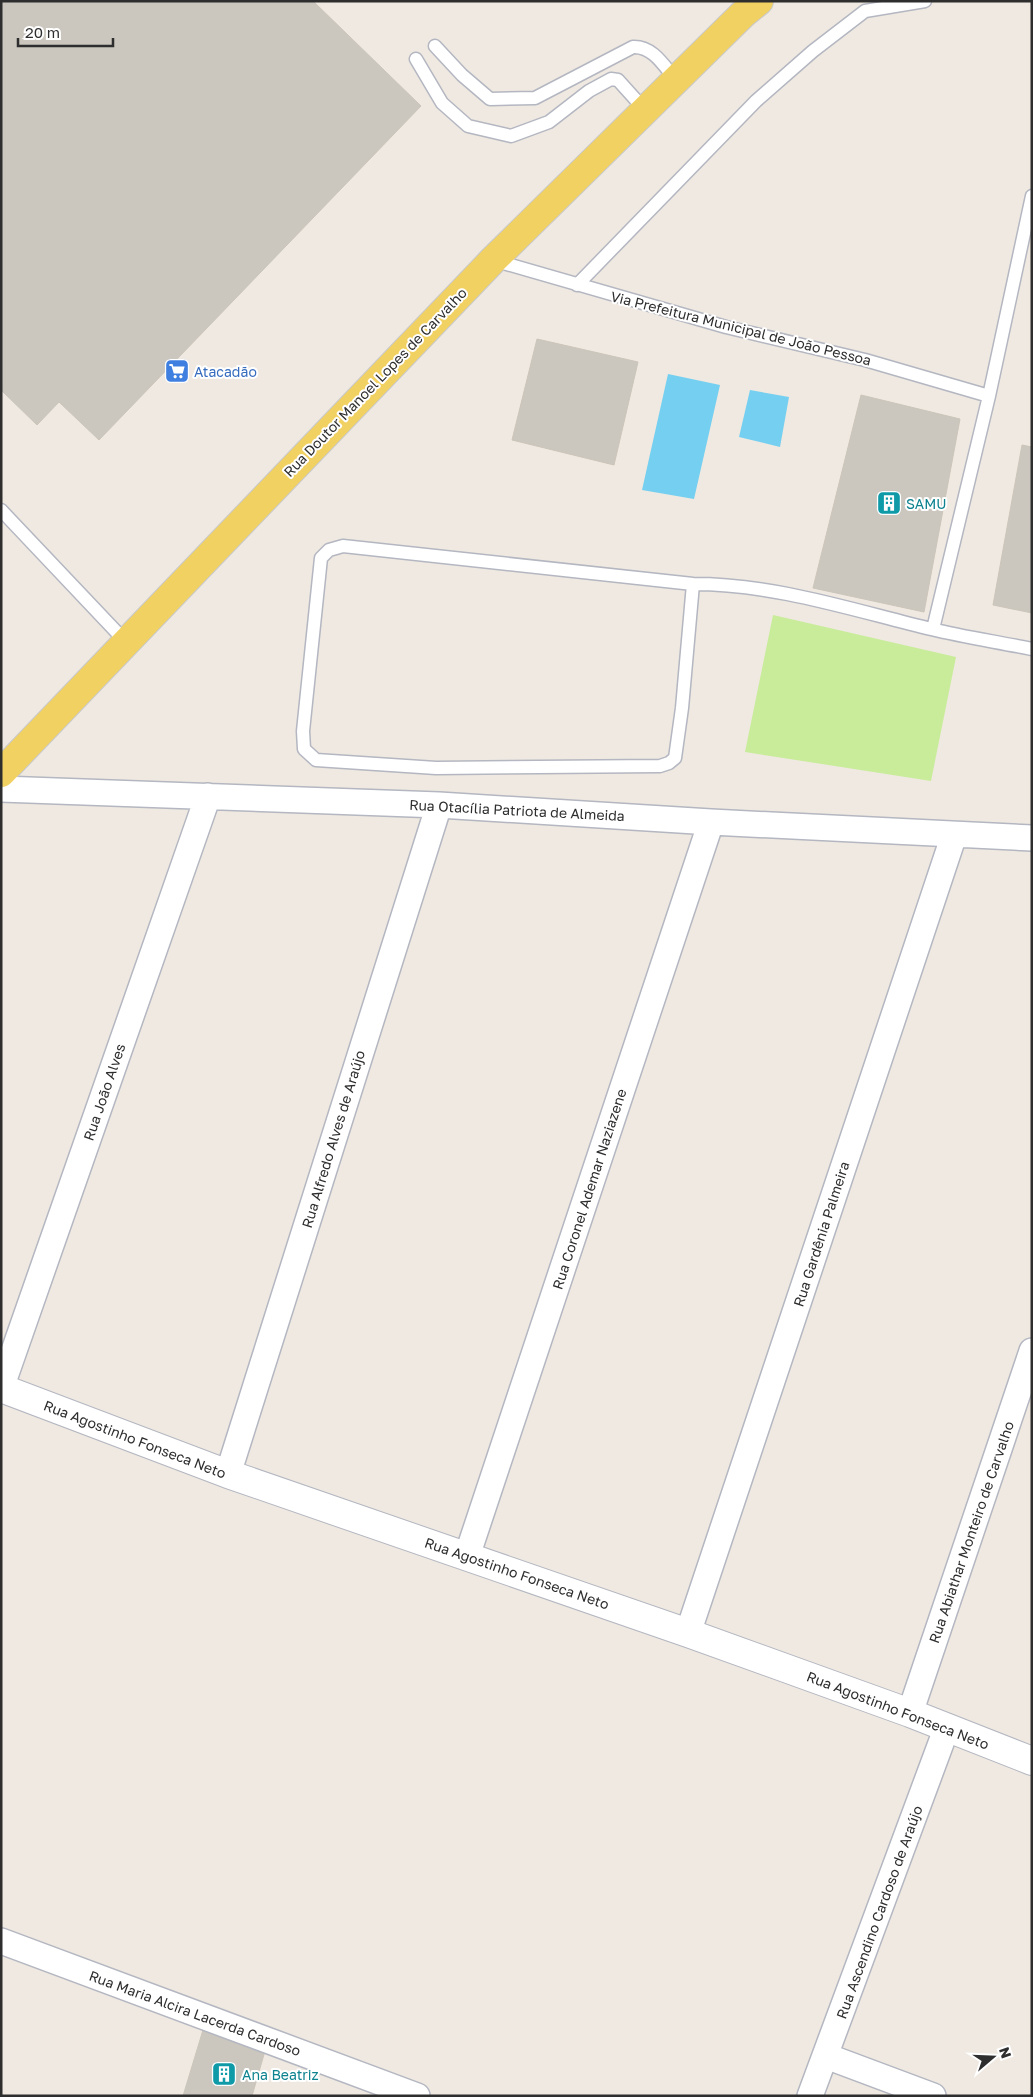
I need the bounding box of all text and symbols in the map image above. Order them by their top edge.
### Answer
scale bar [18,15,112,47]
text: 20 m [25,23,60,41]
street label: Rua Doutor Manoel Lopes de Carvalho [280,284,470,480]
street label: Via Prefeitura Municipal de João Pessoa [609,287,873,369]
supermarket icon: Atacadão [164,358,190,384]
place label: Atacadão [194,363,257,380]
building icon: SAMU [876,490,902,516]
place label: SAMU [906,495,946,512]
street label: Rua Otacília Patriota de Almeida [409,796,625,824]
street label: Rua João Alves [79,1041,129,1143]
street label: Rua Alfredo Alves de Araújo [298,1048,368,1230]
street label: Rua Coronel Ademar Naziazene [548,1086,630,1292]
street label: Rua Gardênia Palmeira [789,1159,853,1309]
street label: Rua Agostinho Fonseca Neto [41,1396,229,1482]
street label: Rua Abiathar Monteiro de Carvalho [925,1419,1017,1645]
street label: Rua Agostinho Fonseca Neto [423,1533,611,1613]
street label: Rua Agostinho Fonseca Neto [804,1667,992,1753]
street label: Rua Ascendino Cardoso de Araújo [832,1803,926,2021]
street label: Rua Maria Alcira Lacerda Cardoso [87,1967,303,2059]
north arrow [968,2032,1018,2082]
text: N [996,2045,1016,2060]
building icon: Ana Beatriz [211,2061,237,2087]
place label: Ana Beatriz [242,2066,319,2083]

